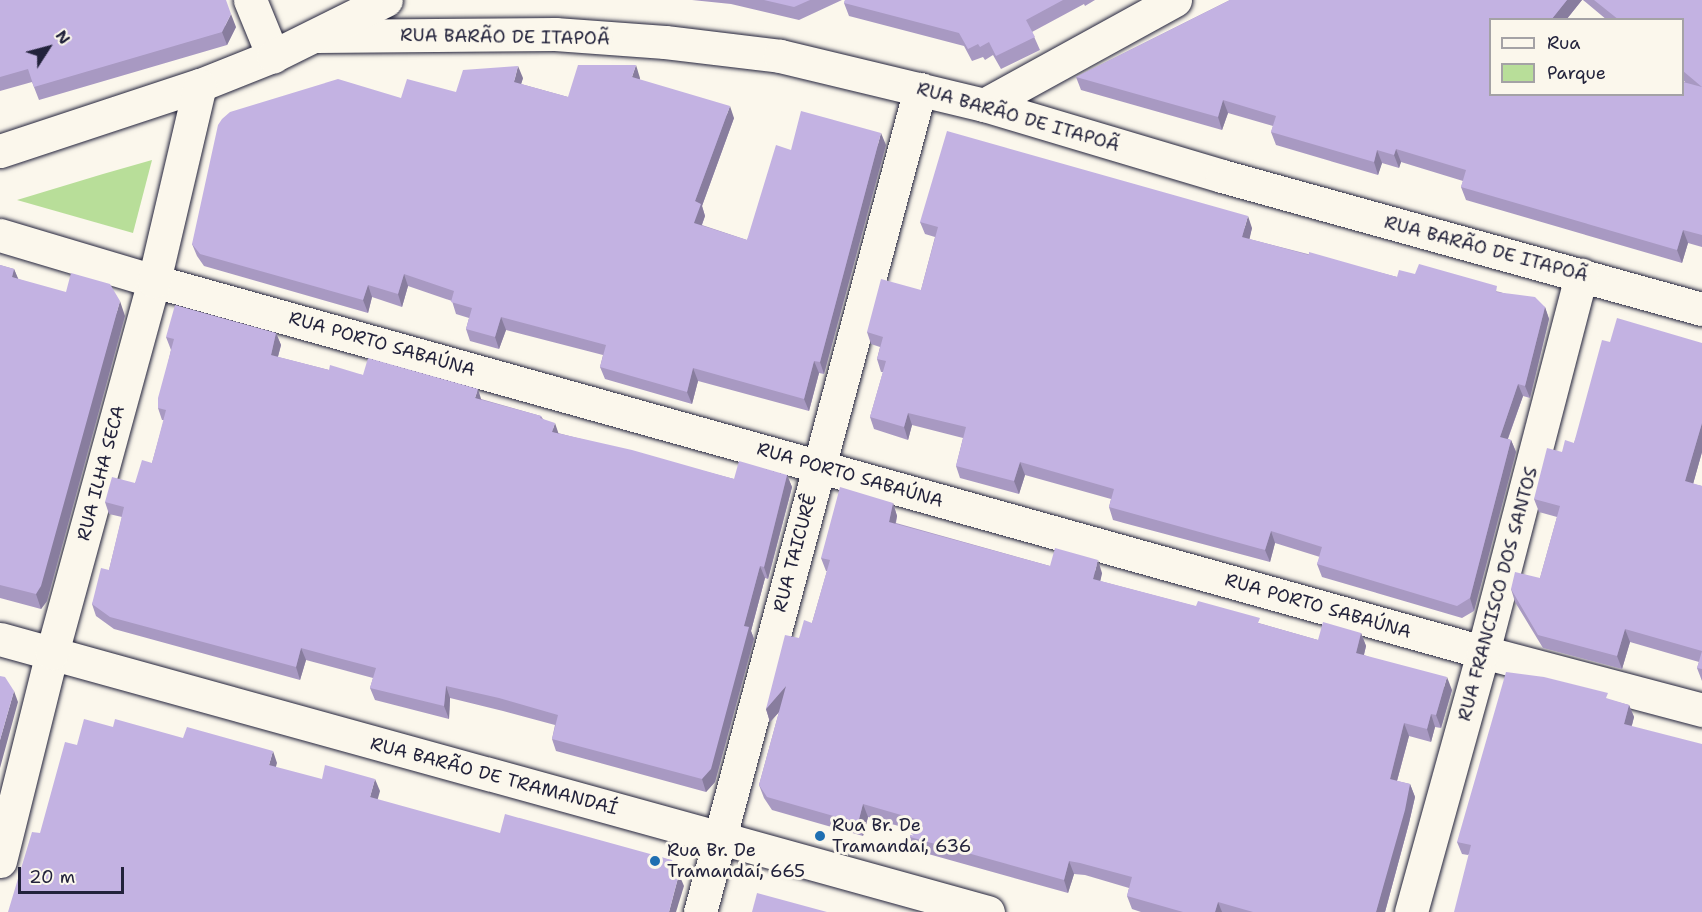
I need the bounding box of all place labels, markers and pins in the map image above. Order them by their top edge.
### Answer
place label: Rua Br. De Tramandaí, 636 [832,815,971,858]
marker: Rua Br. De Tramandaí, 636 [813,829,827,843]
place label: Rua Br. De Tramandaí, 665 [667,840,805,882]
marker: Rua Br. De Tramandaí, 665 [648,854,662,868]

